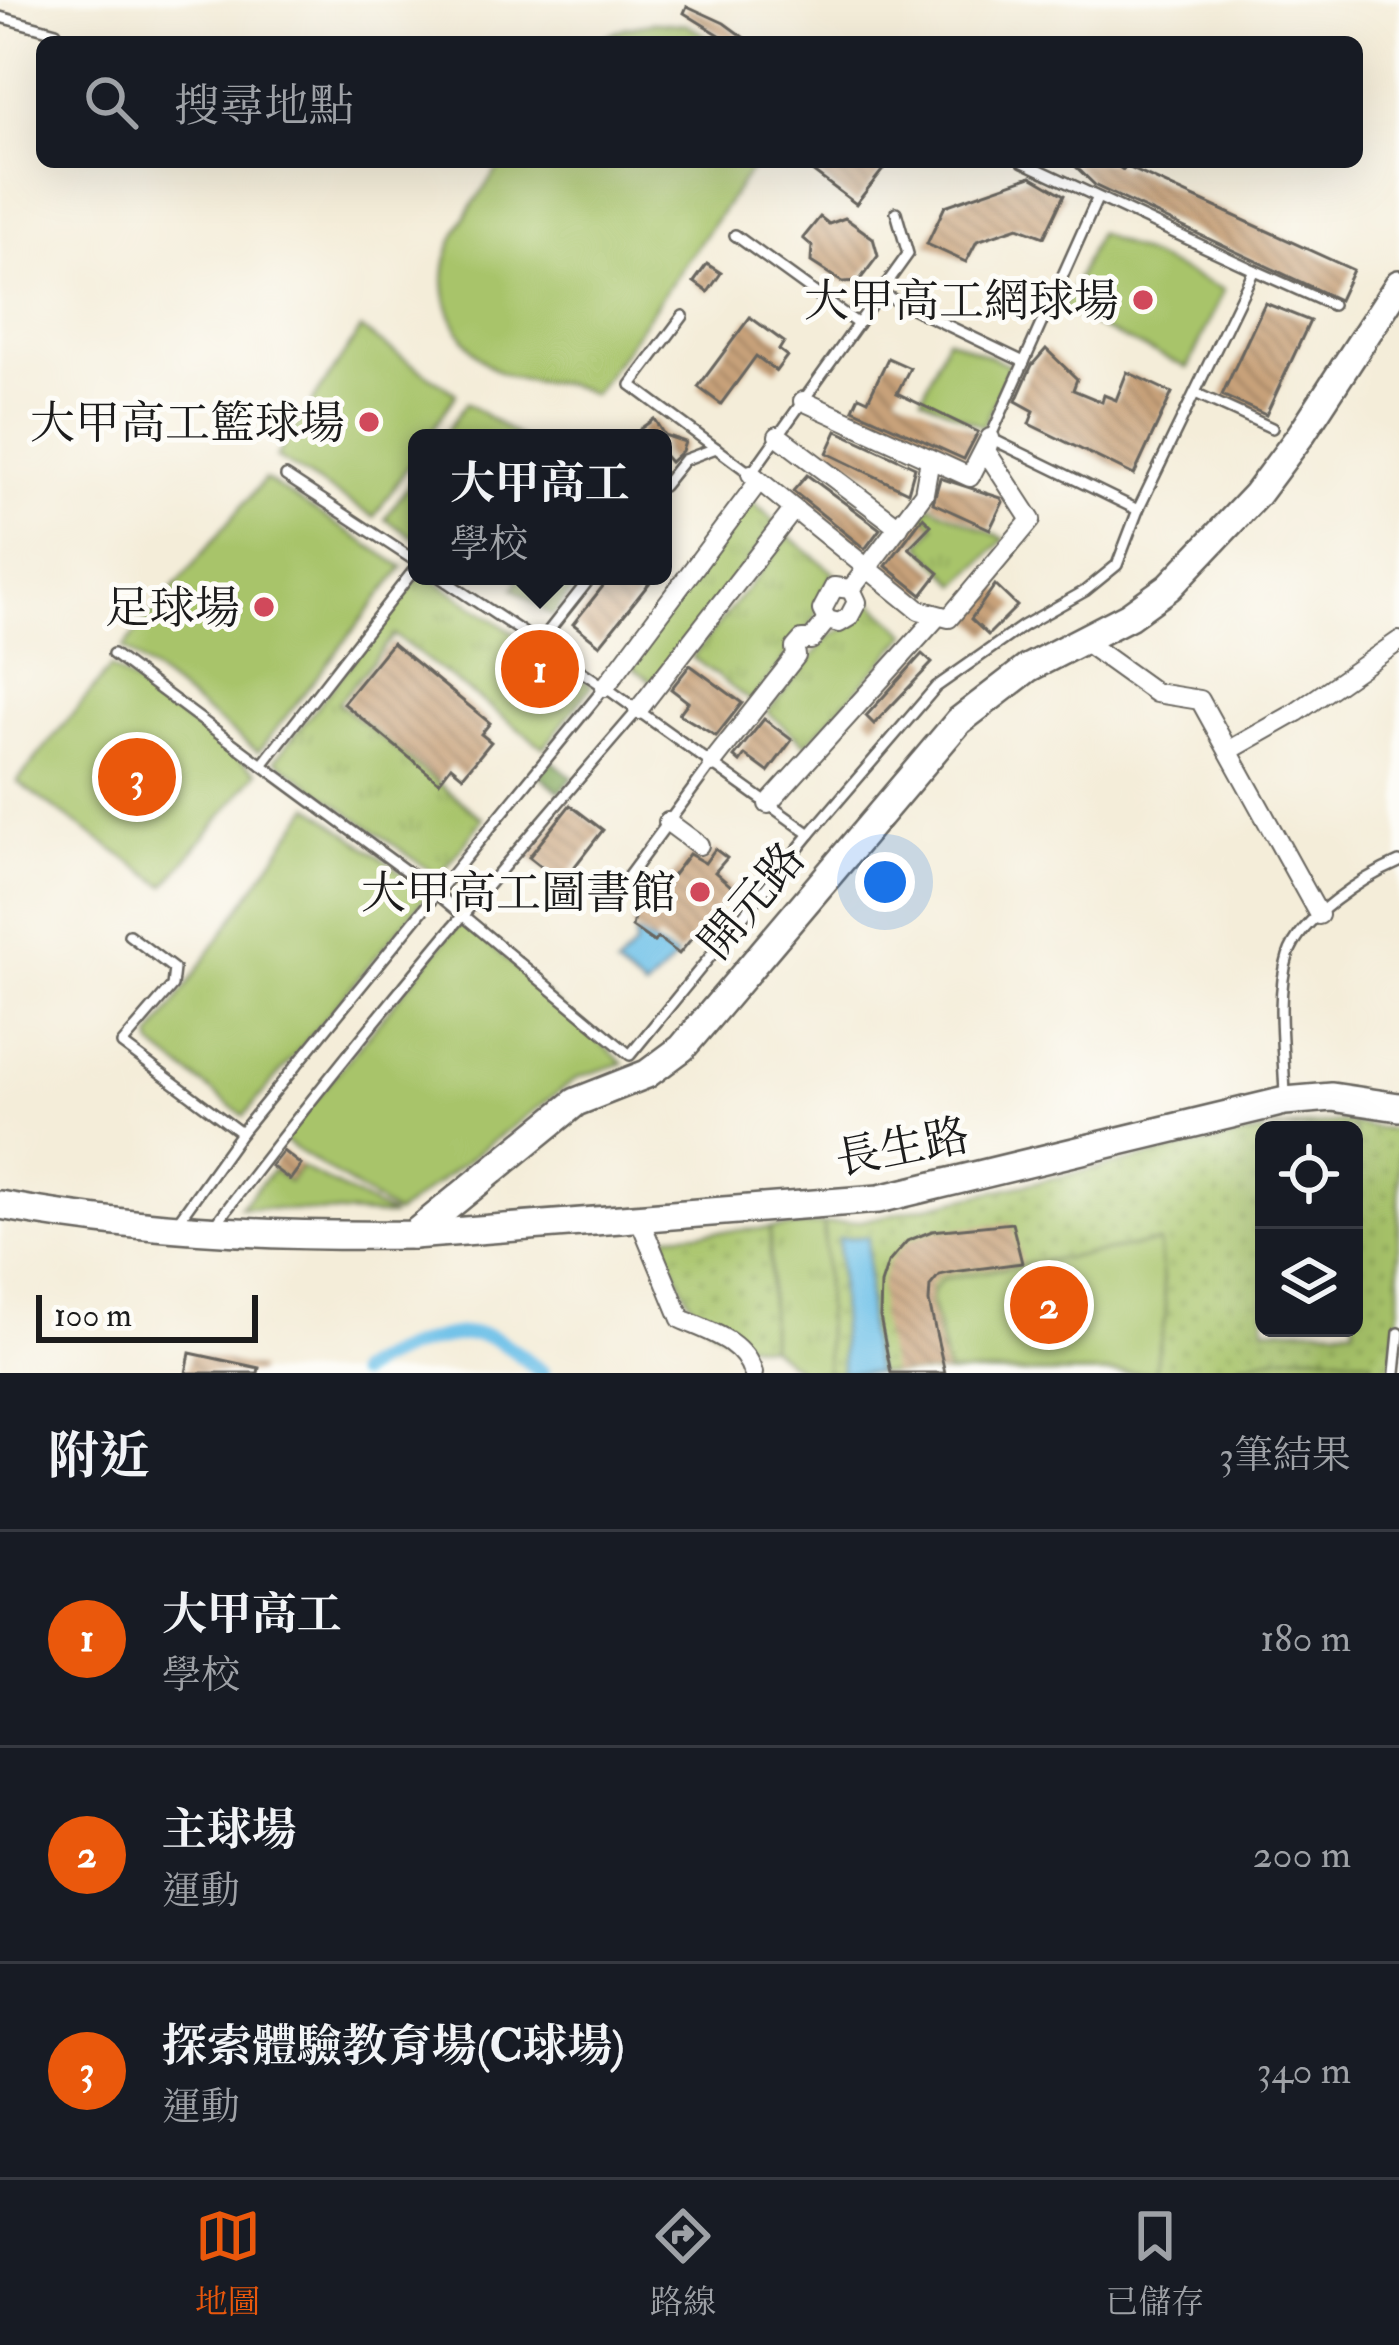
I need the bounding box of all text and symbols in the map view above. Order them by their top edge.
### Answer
search box [36,36,1363,168]
icon: search [78,69,144,135]
text: 搜尋地點 [174,79,354,135]
place label: 大甲高工網球場 [804,274,1119,330]
marker: 大甲高工網球場 [1130,287,1156,313]
place label: 大甲高工籃球場 [30,396,345,452]
marker: 大甲高工籃球場 [356,409,382,435]
popup [408,429,672,585]
text: 大甲高工 [450,456,630,512]
text: 學校 [450,520,528,569]
place label: 足球場 [105,581,240,637]
marker: 足球場 [251,594,277,620]
pin: 1 [501,624,579,714]
pin: 3 [98,732,176,822]
street label: 開元路 [688,832,817,971]
your location [855,852,915,912]
place label: 大甲高工圖書館 [361,866,676,922]
marker: 大甲高工圖書館 [687,879,713,905]
street label: 長生路 [831,1108,974,1188]
map controls [1255,1121,1363,1337]
button: locate [1255,1121,1363,1229]
button: layers [1255,1229,1363,1337]
pin: 2 [1010,1260,1088,1350]
scale bar [36,1289,258,1342]
text: 100 m [54,1295,132,1336]
text: 附近 [48,1425,150,1489]
text: 3筆結果 [1219,1431,1351,1480]
text: 大甲高工 [162,1587,342,1643]
text: 1 [80,1614,94,1663]
text: 180 m [1260,1614,1351,1663]
text: 學校 [162,1651,240,1700]
text: 主球場 [162,1803,297,1859]
text: 2 [77,1830,97,1879]
text: 200 m [1253,1830,1351,1879]
text: 運動 [162,1867,240,1916]
text: 探索體驗教育場(C球場) [162,2019,624,2075]
text: 3 [80,2046,94,2095]
text: 340 m [1257,2046,1351,2095]
text: 運動 [162,2083,240,2132]
tab: 地圖 [195,2203,261,2323]
tab: 路線 [650,2203,716,2323]
tab: 已儲存 [1105,2203,1204,2323]

